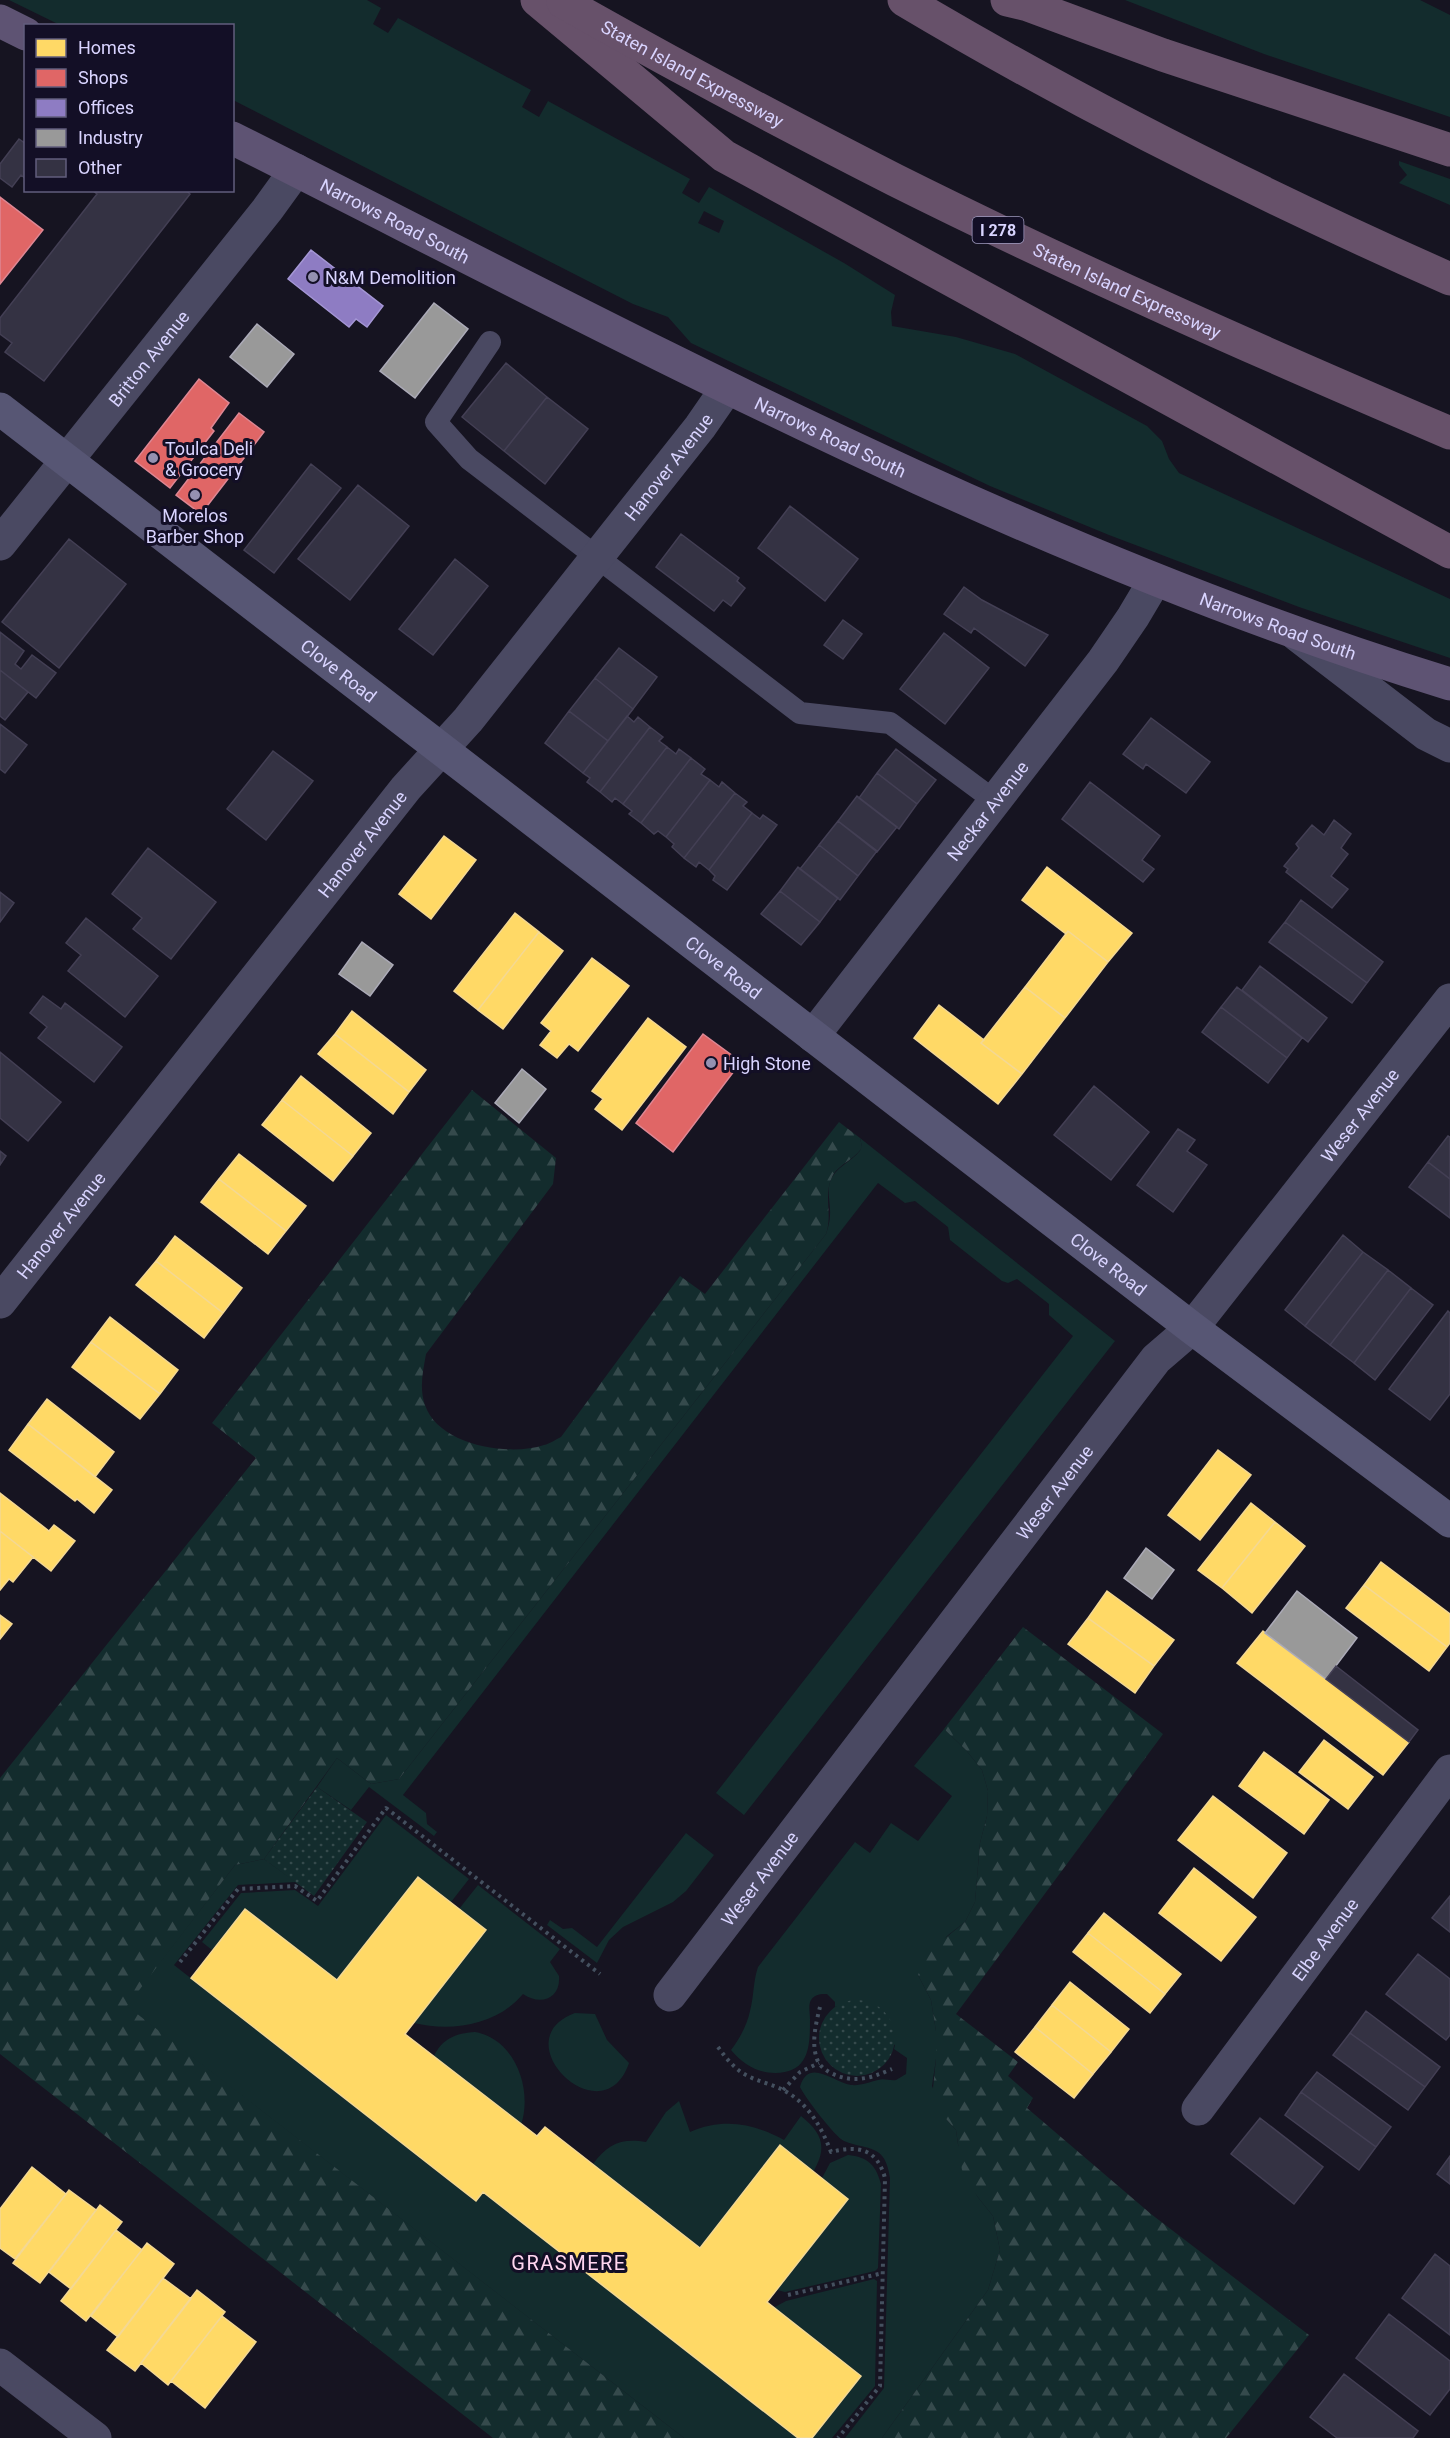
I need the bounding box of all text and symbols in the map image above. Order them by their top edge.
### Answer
street label: Staten Island Expressway [598,15,788,131]
legend [24,24,234,192]
text: Homes [78,37,136,58]
text: Shops [78,67,128,88]
text: Offices [78,97,134,118]
text: Industry [78,127,143,148]
text: Other [78,157,122,178]
street label: Narrows Road South [317,174,473,267]
road number: I 278 [972,217,1024,243]
street label: Staten Island Expressway [1030,238,1225,343]
place label: N&M Demolition [325,267,456,288]
marker: N&M Demolition [306,270,320,284]
street label: Britton Avenue [104,306,193,410]
street label: Narrows Road South [752,392,909,481]
street label: Hanover Avenue [620,409,717,524]
place label: Toulca Deli & Grocery [165,438,253,480]
marker: Toulca Deli & Grocery [146,451,160,465]
marker: Morelos Barber Shop [188,488,202,502]
place label: Morelos Barber Shop [146,505,244,547]
street label: Narrows Road South [1197,588,1359,663]
street label: Clove Road [297,634,381,706]
street label: Neckar Avenue [942,757,1032,865]
street label: Hanover Avenue [313,786,411,901]
street label: Clove Road [682,931,766,1003]
place label: High Stone [723,1053,811,1074]
marker: High Stone [704,1056,718,1070]
street label: Weser Avenue [1316,1064,1403,1166]
street label: Hanover Avenue [12,1167,109,1283]
street label: Clove Road [1067,1228,1151,1300]
street label: Weser Avenue [1012,1441,1097,1544]
street label: Weser Avenue [716,1827,802,1930]
street label: Elbe Avenue [1287,1894,1362,1984]
district label: GRASMERE [511,2251,627,2275]

